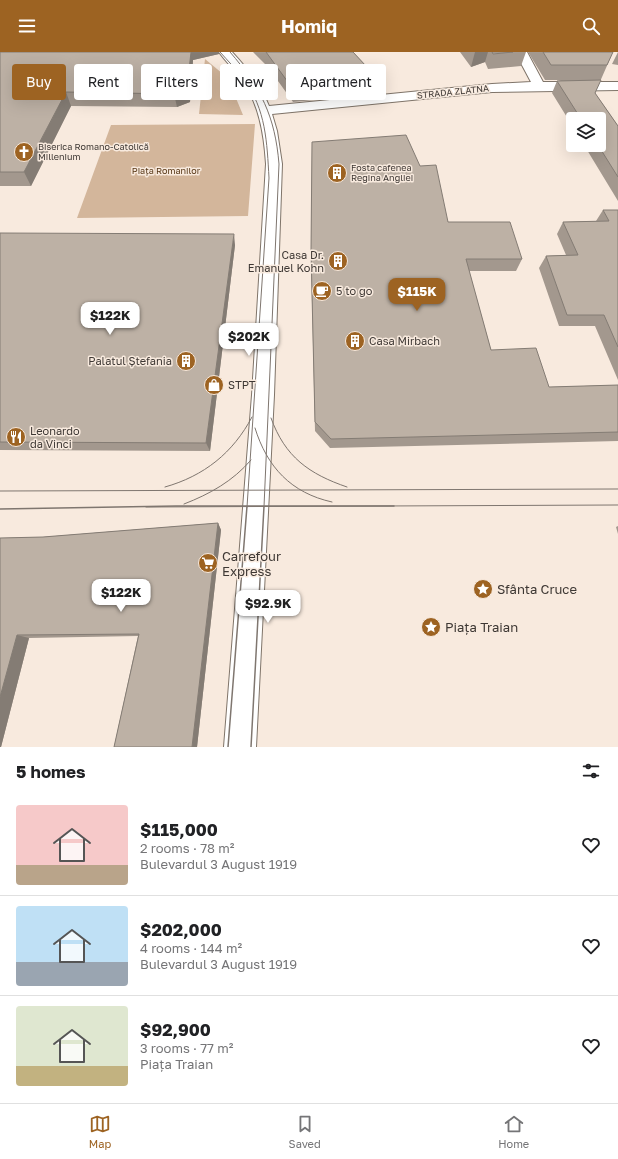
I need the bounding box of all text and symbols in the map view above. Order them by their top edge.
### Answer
icon: menu [16,15,38,37]
text: Homiq [281,15,337,37]
icon: search [580,15,602,37]
chip: Buy [12,64,66,100]
chip: Rent [74,64,133,100]
chip: Filters [141,64,212,100]
chip: New [220,64,278,100]
chip: Apartment [286,64,386,100]
street label: STRADA ZLATNA [416,82,490,101]
map controls [566,112,606,152]
button: layers [566,112,606,152]
church icon: Biserica Romano-Catolică Millenium [13,141,35,163]
place label: Biserica Romano-Catolică Millenium [38,141,149,162]
building icon: Fosta cafenea Regina Angliei [326,162,348,184]
place label: Fosta cafenea Regina Angliei [351,162,413,183]
park label: Piața Romanilor [132,165,201,176]
place label: Casa Dr. Emanuel Kohn [248,248,324,274]
building icon: Casa Dr. Emanuel Kohn [327,250,349,272]
pin: $115K [389,278,445,312]
cafe icon: 5 to go [311,280,333,302]
text: $115K [397,283,437,299]
place label: 5 to go [336,284,373,297]
pin: $122K [82,302,138,336]
text: $122K [90,307,130,323]
pin: $202K [221,323,277,357]
text: $202K [228,328,270,344]
building icon: Casa Mirbach [344,330,366,352]
place label: Casa Mirbach [369,334,440,347]
building icon: Palatul Ștefania [175,350,197,372]
place label: Palatul Ștefania [88,354,172,368]
shop icon: STPT [203,374,225,396]
place label: STPT [228,378,256,391]
place label: Leonardo da Vinci [30,424,80,450]
restaurant icon: Leonardo da Vinci [5,426,27,448]
place label: Carrefour Express [222,548,281,579]
supermarket icon: Carrefour Express [197,552,219,574]
place icon: Sfânta Cruce [472,578,494,600]
pin: $122K [93,579,149,613]
place label: Sfânta Cruce [497,581,577,597]
text: $122K [101,584,141,600]
pin: $92.9K [235,590,301,624]
text: $92.9K [245,595,291,611]
place icon: Piața Traian [420,616,442,638]
place label: Piața Traian [445,619,518,635]
icon: filters [580,760,602,782]
text: 5 homes [16,761,86,782]
text: $115,000 [140,819,218,840]
icon: home [48,821,96,869]
icon: heart [580,834,602,856]
text: 2 rooms · 78 m² [140,840,234,856]
text: Bulevardul 3 August 1919 [140,856,297,872]
text: $202,000 [140,919,222,940]
icon: home [48,922,96,970]
icon: heart [580,935,602,957]
text: 4 rooms · 144 m² [140,940,242,956]
text: Bulevardul 3 August 1919 [140,956,297,972]
text: $92,900 [140,1019,211,1040]
icon: home [48,1022,96,1070]
icon: heart [580,1035,602,1057]
text: 3 rooms · 77 m² [140,1040,233,1056]
text: Piața Traian [140,1056,213,1072]
tab: Map [89,1113,111,1150]
tab: Saved [289,1113,321,1150]
tab: Home [498,1113,529,1150]

